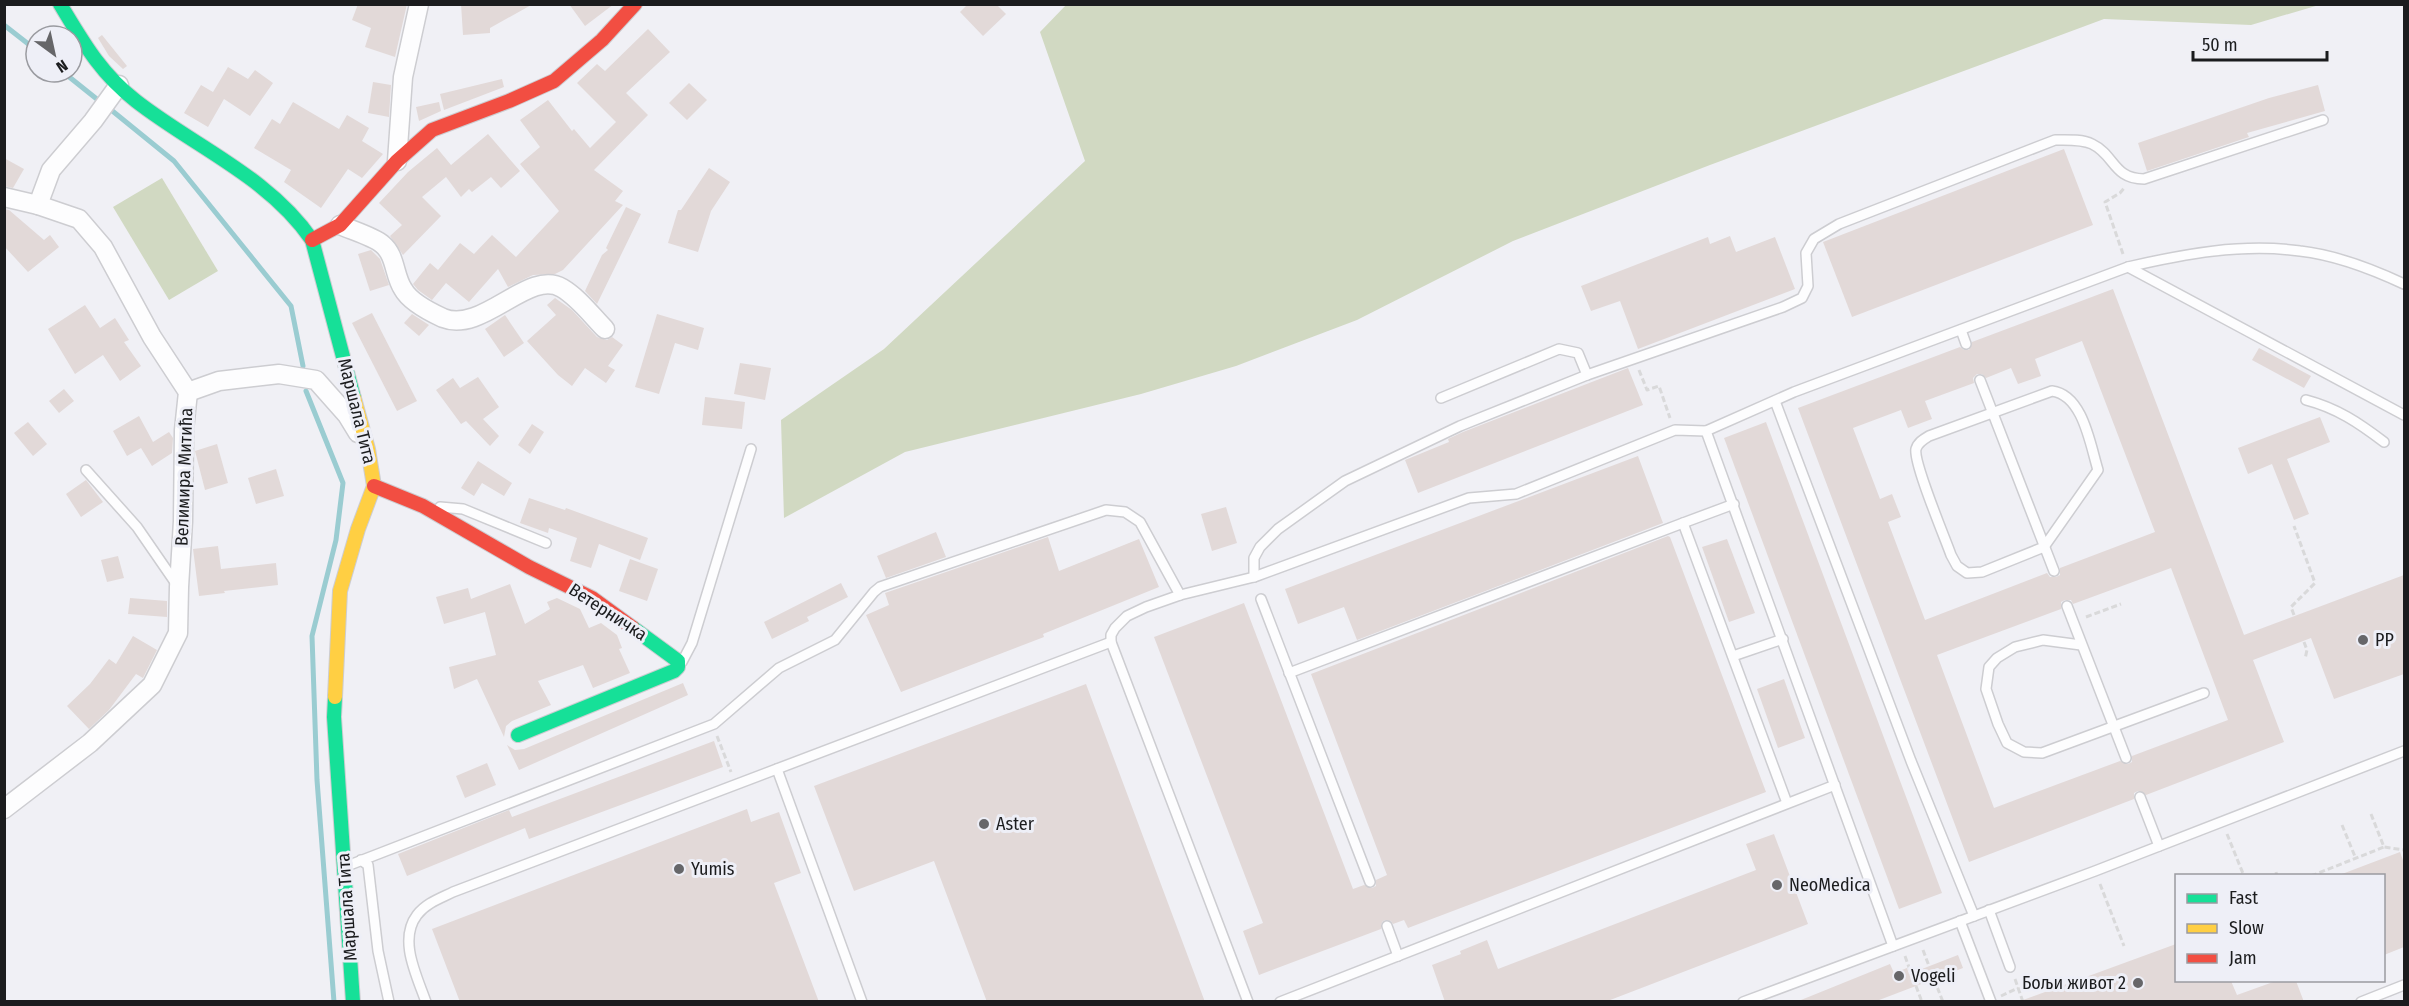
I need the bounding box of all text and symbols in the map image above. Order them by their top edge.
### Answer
north arrow [24,24,84,84]
scale bar [2193,24,2326,62]
text: 50 m [2202,34,2238,56]
text: N [53,56,71,77]
street label: Маршала Тита [333,356,381,466]
street label: Велимира Митића [171,407,197,547]
street label: Ветерничка [565,579,651,646]
place label: PP [2375,629,2394,651]
marker: PP [2356,633,2370,647]
place label: Aster [996,813,1035,835]
marker: Aster [977,817,991,831]
street label: Маршала Тита [332,852,362,962]
place label: Yumis [691,858,735,880]
marker: Yumis [672,862,686,876]
place label: NeoMedica [1789,874,1871,896]
legend [2175,874,2385,982]
marker: NeoMedica [1770,878,1784,892]
text: Fast [2229,887,2258,909]
text: Slow [2229,917,2264,939]
text: Jam [2229,947,2257,969]
place label: Vogeli [1911,965,1956,987]
marker: Vogeli [1892,969,1906,983]
place label: Бољи живот 2 [2022,972,2126,994]
marker: Бољи живот 2 [2131,976,2145,990]

